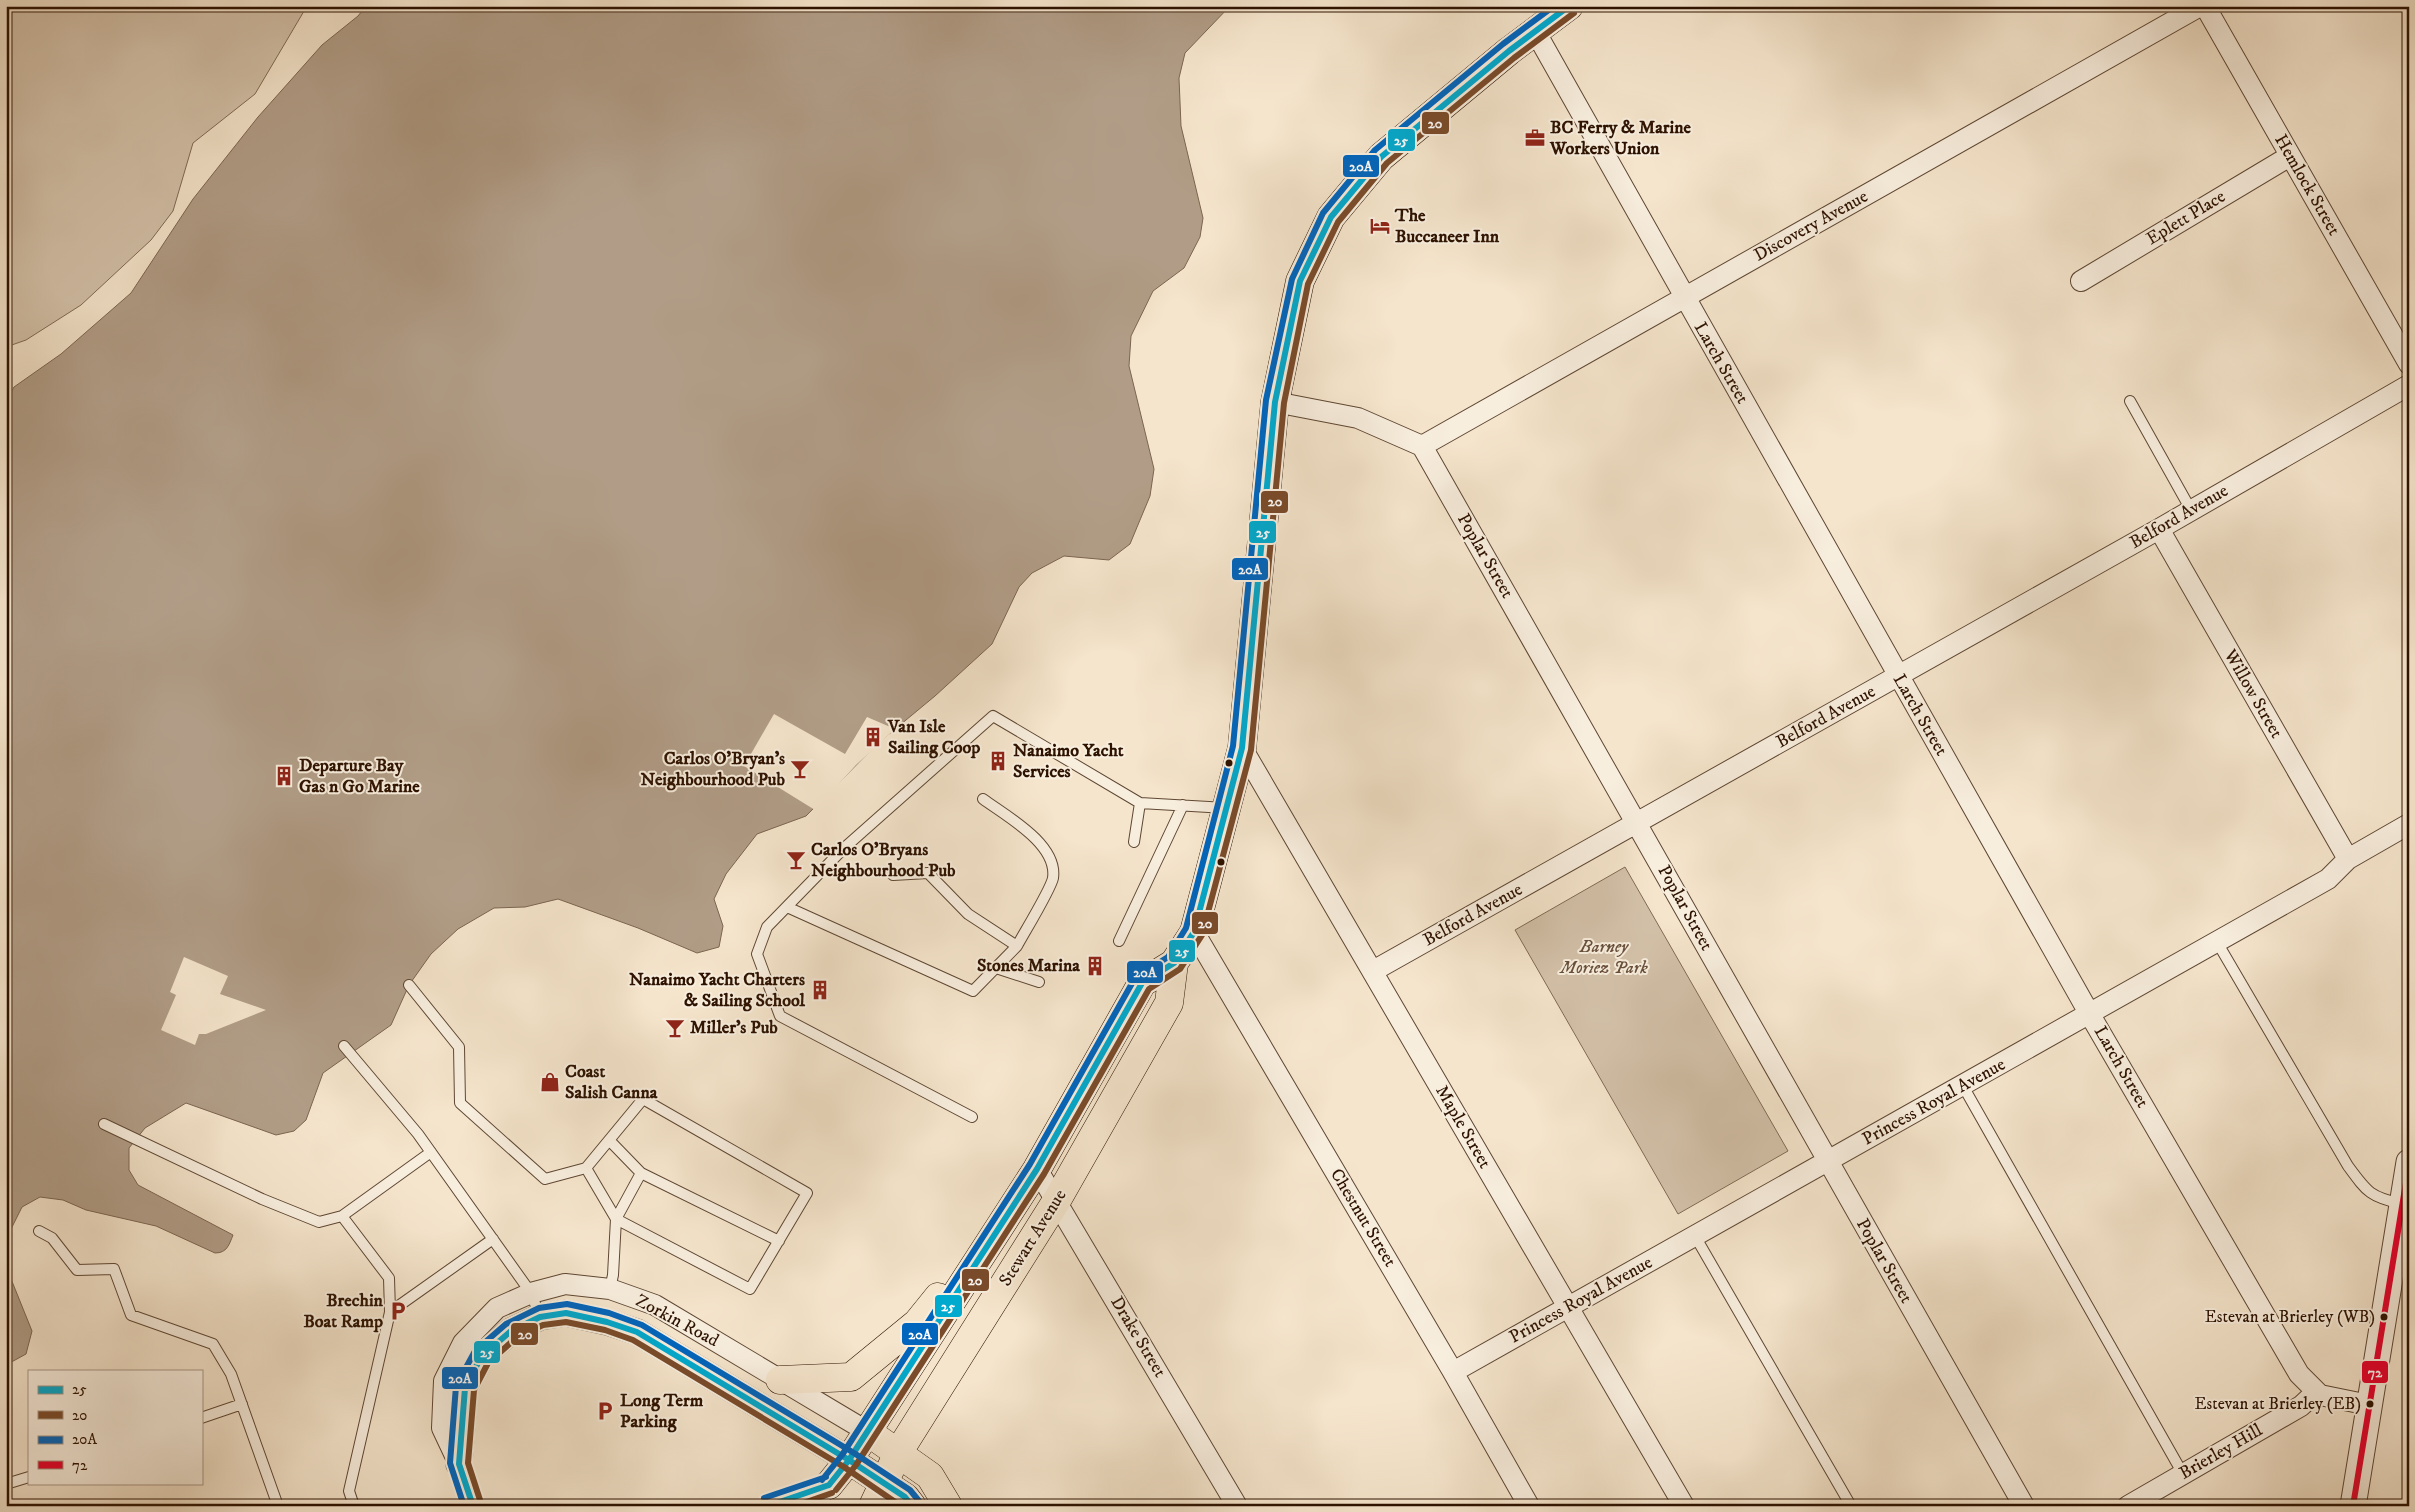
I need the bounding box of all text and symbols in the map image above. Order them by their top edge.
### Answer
line badge: 20 [1421,111,1450,135]
text: 20 [1428,115,1443,133]
place label: BC Ferry & Marine Workers Union [1549,117,1692,160]
office icon: BC Ferry & Marine Workers Union [1524,127,1546,149]
line badge: 25 [1387,128,1416,152]
street label: Hemlock Street [2269,131,2345,240]
text: 25 [1394,132,1408,150]
line badge: 20A [1342,154,1380,178]
text: 20A [1349,158,1374,176]
street label: Discovery Avenue [1750,186,1872,266]
street label: Eplett Place [2142,186,2230,250]
place label: The Buccaneer Inn [1394,205,1500,248]
hotel icon: The Buccaneer Inn [1369,215,1391,237]
street label: Larch Street [1689,318,1753,408]
street label: Belford Avenue [2126,480,2232,554]
line badge: 20 [1260,490,1289,514]
text: 20 [1268,493,1283,511]
street label: Poplar Street [1452,510,1518,602]
line badge: 25 [1248,520,1277,544]
text: 25 [1256,524,1270,542]
line badge: 20A [1231,557,1269,581]
text: 20A [1238,561,1263,579]
street label: Willow Street [2218,645,2287,742]
street label: Larch Street [1888,670,1952,760]
street label: Belford Avenue [1773,681,1879,753]
place label: Van Isle Sailing Coop [887,716,980,759]
building icon: Van Isle Sailing Coop [862,726,884,748]
place label: Nanaimo Yacht Services [1013,740,1124,783]
place label: Carlos O'Bryan's Neighbourhood Pub [640,748,786,791]
building icon: Nanaimo Yacht Services [987,750,1009,772]
place label: Departure Bay Gas n Go Marine [299,755,420,798]
bar icon: Carlos O'Bryan's Neighbourhood Pub [789,758,811,780]
unlabelled marker [1224,758,1234,768]
building icon: Departure Bay Gas n Go Marine [273,765,295,787]
place label: Carlos O'Bryans Neighbourhood Pub [811,839,956,882]
bar icon: Carlos O'Bryans Neighbourhood Pub [785,849,807,871]
unlabelled marker [1216,857,1226,867]
street label: Poplar Street [1653,862,1718,955]
street label: Belford Avenue [1420,879,1526,951]
line badge: 20 [1191,911,1219,935]
text: 20 [1198,915,1213,933]
park label: Barney Moriez Park [1558,936,1648,979]
line badge: 25 [1168,939,1196,963]
text: 25 [1175,943,1189,961]
place label: Stones Marina [977,955,1080,977]
building icon: Stones Marina [1084,955,1106,977]
line badge: 20A [1126,960,1164,984]
text: 20A [1133,964,1158,982]
place label: Nanaimo Yacht Charters & Sailing School [629,969,806,1012]
building icon: Nanaimo Yacht Charters & Sailing School [809,979,831,1001]
bar icon: Miller's Pub [664,1017,686,1039]
place label: Miller's Pub [690,1017,778,1039]
street label: Larch Street [2089,1022,2153,1112]
street label: Princess Royal Avenue [1859,1054,2009,1150]
place label: Coast Salish Canna [565,1061,658,1104]
shop icon: Coast Salish Canna [539,1071,561,1093]
street label: Maple Street [1430,1082,1496,1173]
street label: Chestnut Street [1325,1165,1401,1271]
street label: Stewart Avenue [995,1186,1071,1290]
street label: Poplar Street [1851,1215,1917,1307]
street label: Princess Royal Avenue [1506,1252,1656,1348]
line badge: 20 [961,1268,990,1292]
text: 20 [968,1272,983,1290]
place label: Brechin Boat Ramp [303,1290,384,1333]
street label: Zorkin Road [632,1290,722,1352]
street label: Drake Street [1105,1293,1171,1382]
line badge: 25 [934,1294,963,1318]
text: 25 [941,1298,955,1316]
parking icon: Brechin Boat Ramp [387,1300,409,1322]
place label: Estevan at Brierley (WB) [2205,1306,2375,1328]
marker: Estevan at Brierley (WB) [2379,1312,2389,1322]
line badge: 20 [510,1322,539,1346]
line badge: 20A [901,1322,939,1346]
text: 20 [518,1326,533,1344]
text: 20A [908,1326,933,1344]
line badge: 25 [473,1340,501,1364]
text: 25 [480,1344,494,1362]
line badge: 72 [2361,1360,2389,1384]
text: 72 [2368,1364,2383,1382]
line badge: 20A [441,1366,479,1390]
legend [28,1370,202,1484]
text: 20A [448,1370,473,1388]
text: 25 [72,1380,87,1399]
place label: Long Term Parking [620,1390,704,1433]
place label: Estevan at Brierley (EB) [2195,1393,2361,1415]
marker: Estevan at Brierley (EB) [2365,1399,2375,1409]
parking icon: Long Term Parking [594,1400,616,1422]
text: 20 [72,1406,87,1425]
street label: Brierley Hill [2175,1419,2267,1485]
text: 20A [72,1430,97,1449]
text: 72 [72,1456,88,1475]

